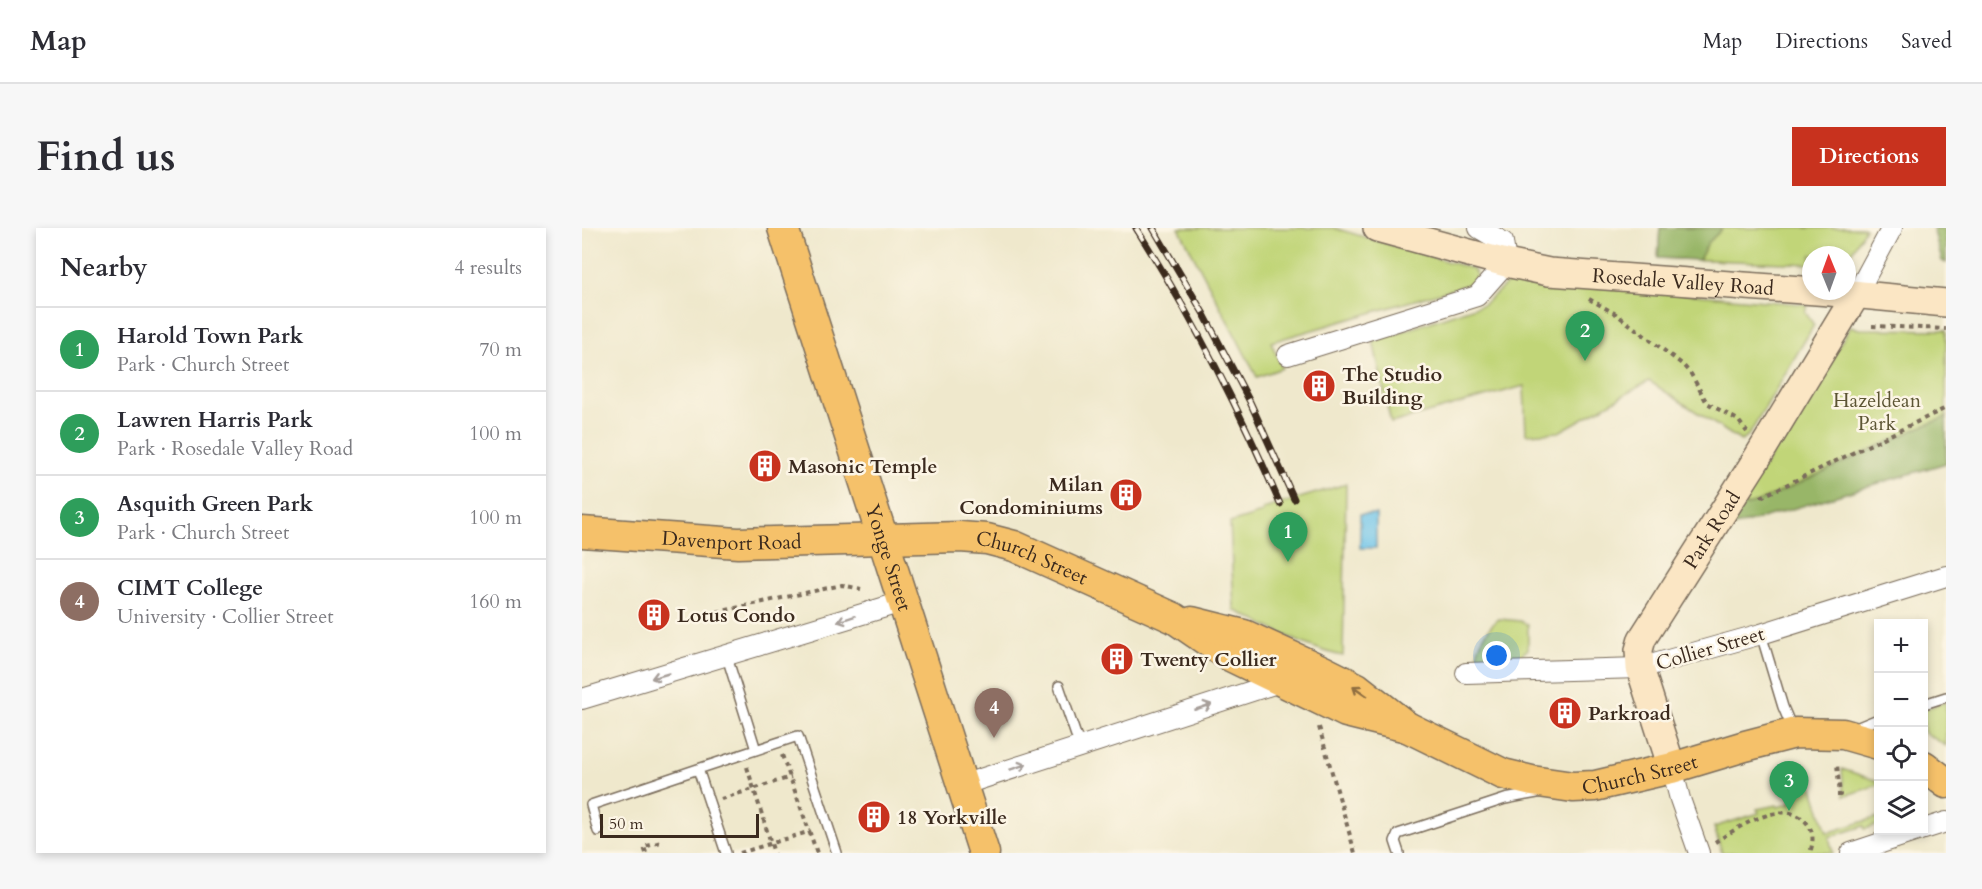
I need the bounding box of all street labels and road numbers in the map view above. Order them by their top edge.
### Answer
street label: Rosedale Valley Road [1591,262,1775,302]
street label: Park Road [1677,485,1747,574]
street label: Yonge Street [859,501,918,615]
street label: Davenport Road [661,525,802,557]
street label: Church Street [975,525,1093,592]
street label: Collier Street [1653,620,1768,677]
street label: Church Street [1581,748,1702,801]

